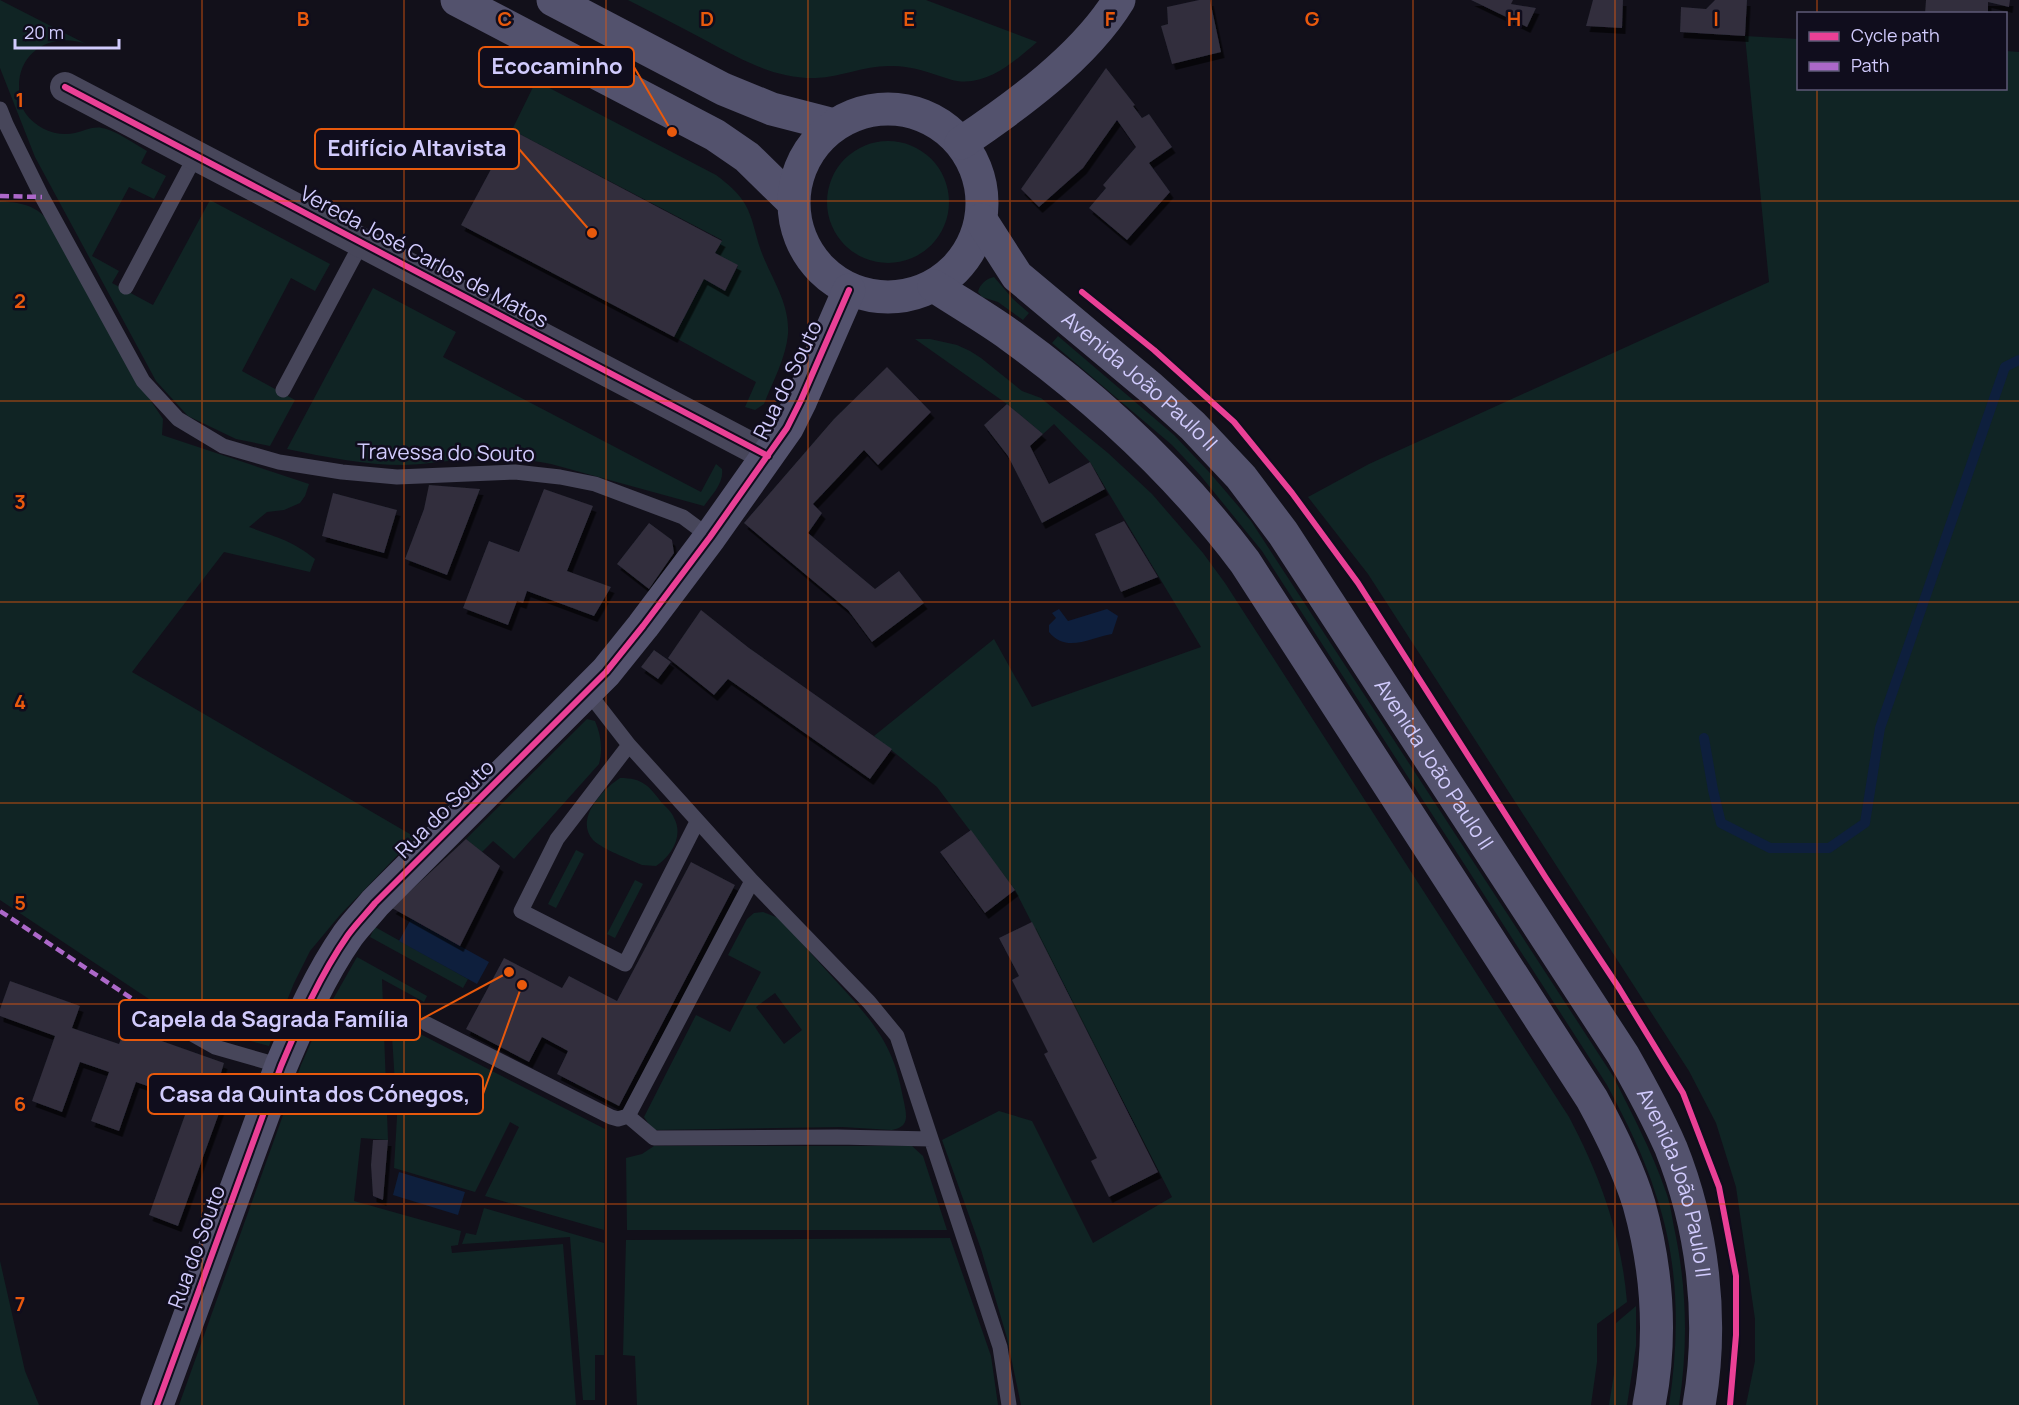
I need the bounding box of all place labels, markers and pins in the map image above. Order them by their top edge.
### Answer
callout: Ecocaminho [479,47,634,87]
callout: Edifício Altavista [315,129,519,169]
callout: Capela da Sagrada Família [119,1000,420,1040]
callout: Casa da Quinta dos Cónegos, [148,1074,483,1114]

